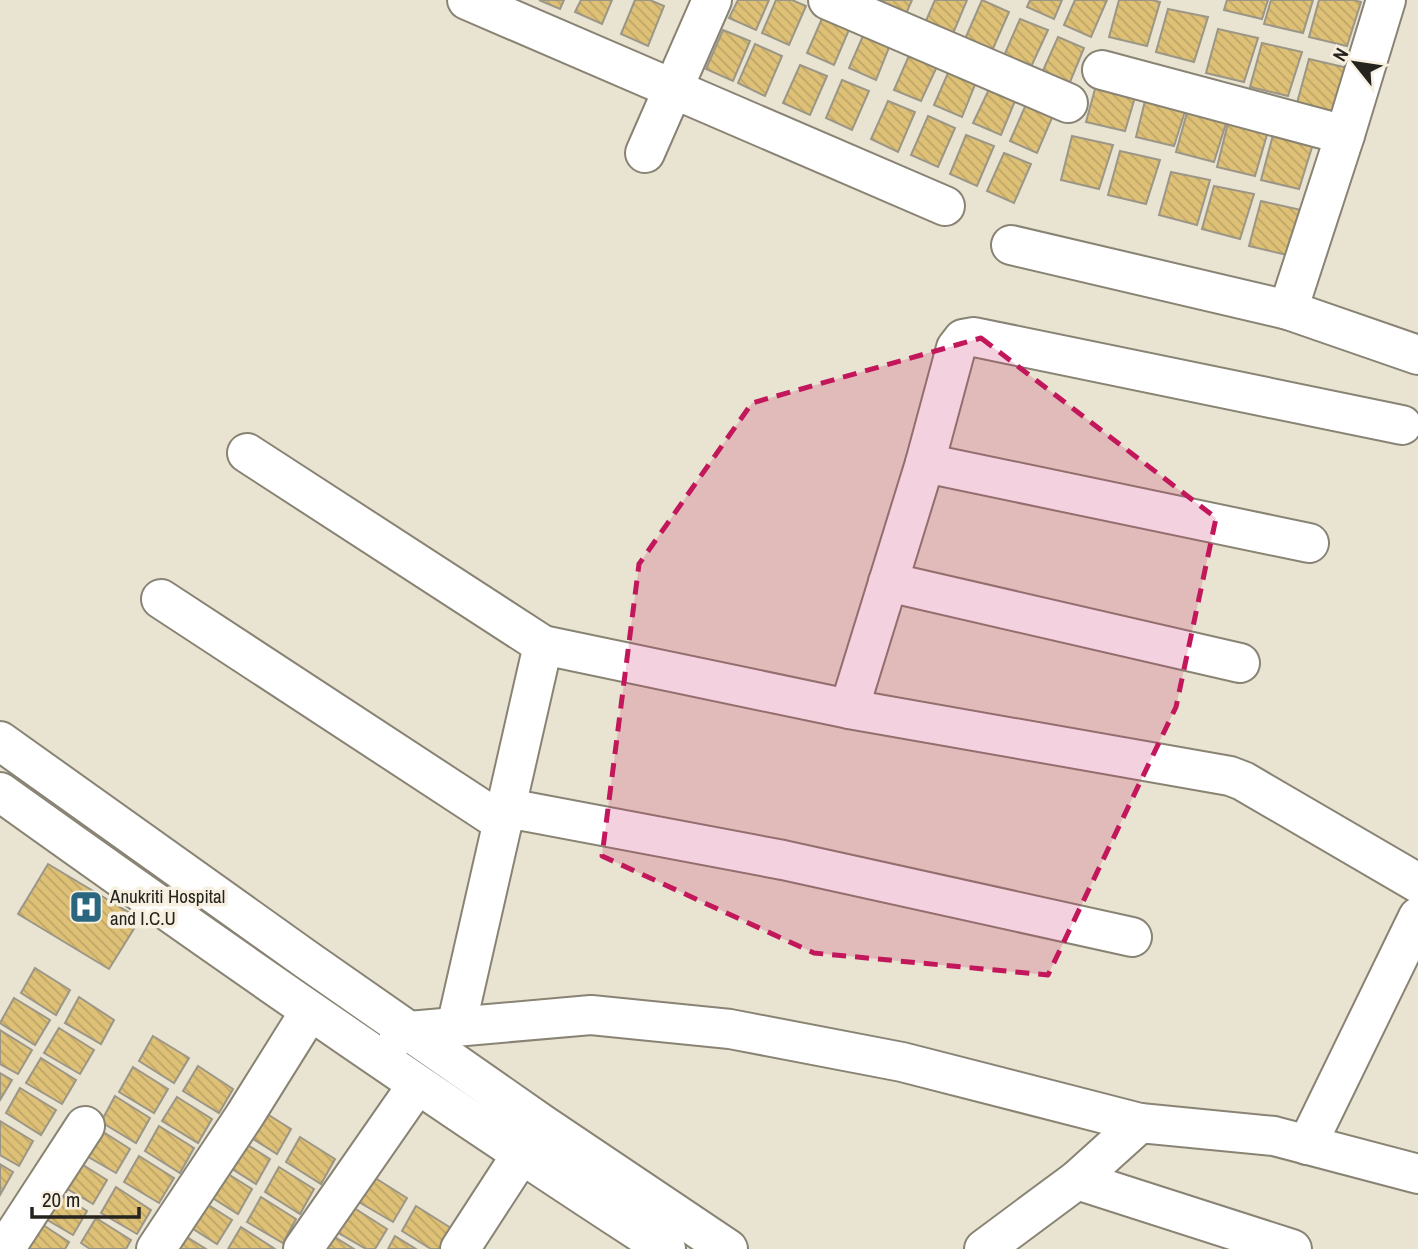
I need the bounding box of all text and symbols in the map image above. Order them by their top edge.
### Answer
north arrow [1320,28,1390,98]
text: N [1326,43,1354,66]
place label: Anukriti Hospital and I.C.U [109,883,225,931]
hospital icon: Anukriti Hospital and I.C.U [67,888,105,926]
scale bar [32,1176,138,1220]
text: 20 m [42,1185,80,1214]

